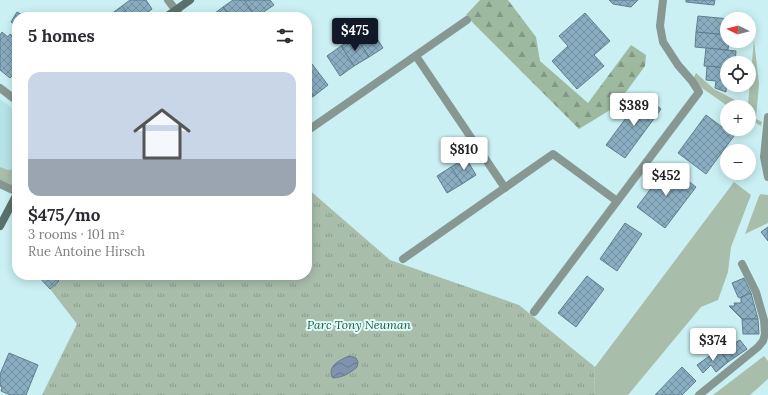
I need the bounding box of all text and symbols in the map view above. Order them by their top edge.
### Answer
north arrow [720,12,756,48]
map controls [720,12,756,180]
pin: $475 [331,18,379,52]
text: $475 [341,22,369,39]
text: 5 homes [28,25,95,47]
icon: filters [274,25,296,47]
button: locate [720,56,756,92]
pin: $389 [610,93,658,127]
text: $389 [619,97,649,114]
icon: home [126,98,198,170]
button: + [720,100,756,136]
pin: $810 [440,137,488,171]
text: $810 [450,141,478,158]
button: − [720,144,756,180]
pin: $452 [642,163,690,197]
text: $452 [652,167,680,184]
text: $475/mo [28,204,100,226]
text: 3 rooms · 101 m² [28,226,125,243]
text: Rue Antoine Hirsch [28,243,145,260]
park label: Parc Tony Neuman [307,317,412,332]
pin: $374 [689,328,737,362]
text: $374 [699,332,727,349]

